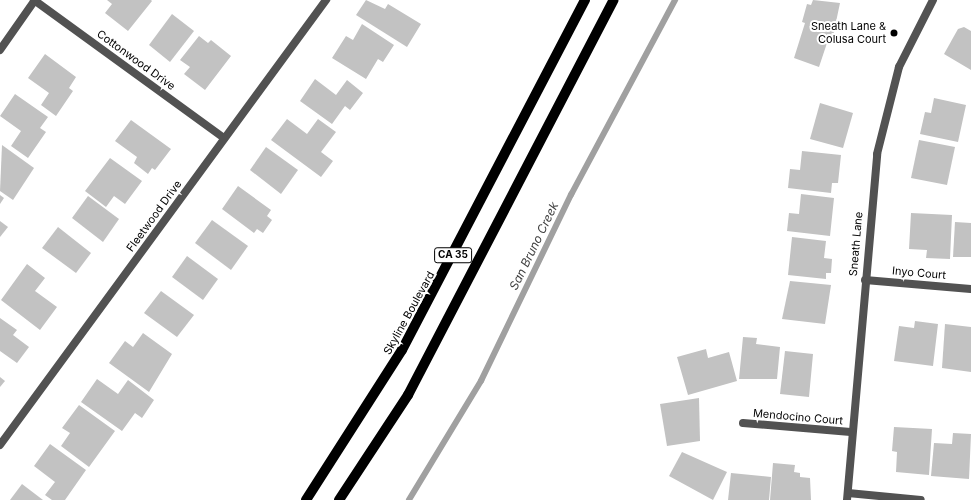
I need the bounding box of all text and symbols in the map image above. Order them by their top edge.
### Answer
place label: Sneath Lane & Colusa Court [811,20,886,46]
street label: Cottonwood Drive [94,27,178,93]
marker: Sneath Lane & Colusa Court [889,28,899,38]
street label: Fleetwood Drive [124,178,184,254]
water label: San Bruno Creek [506,200,562,292]
street label: Sneath Lane [847,211,865,277]
road number: CA 35 [434,247,472,263]
street label: Inyo Court [892,264,946,282]
street label: Skyline Boulevard [381,269,437,357]
street label: Mendocino Court [752,406,844,428]

